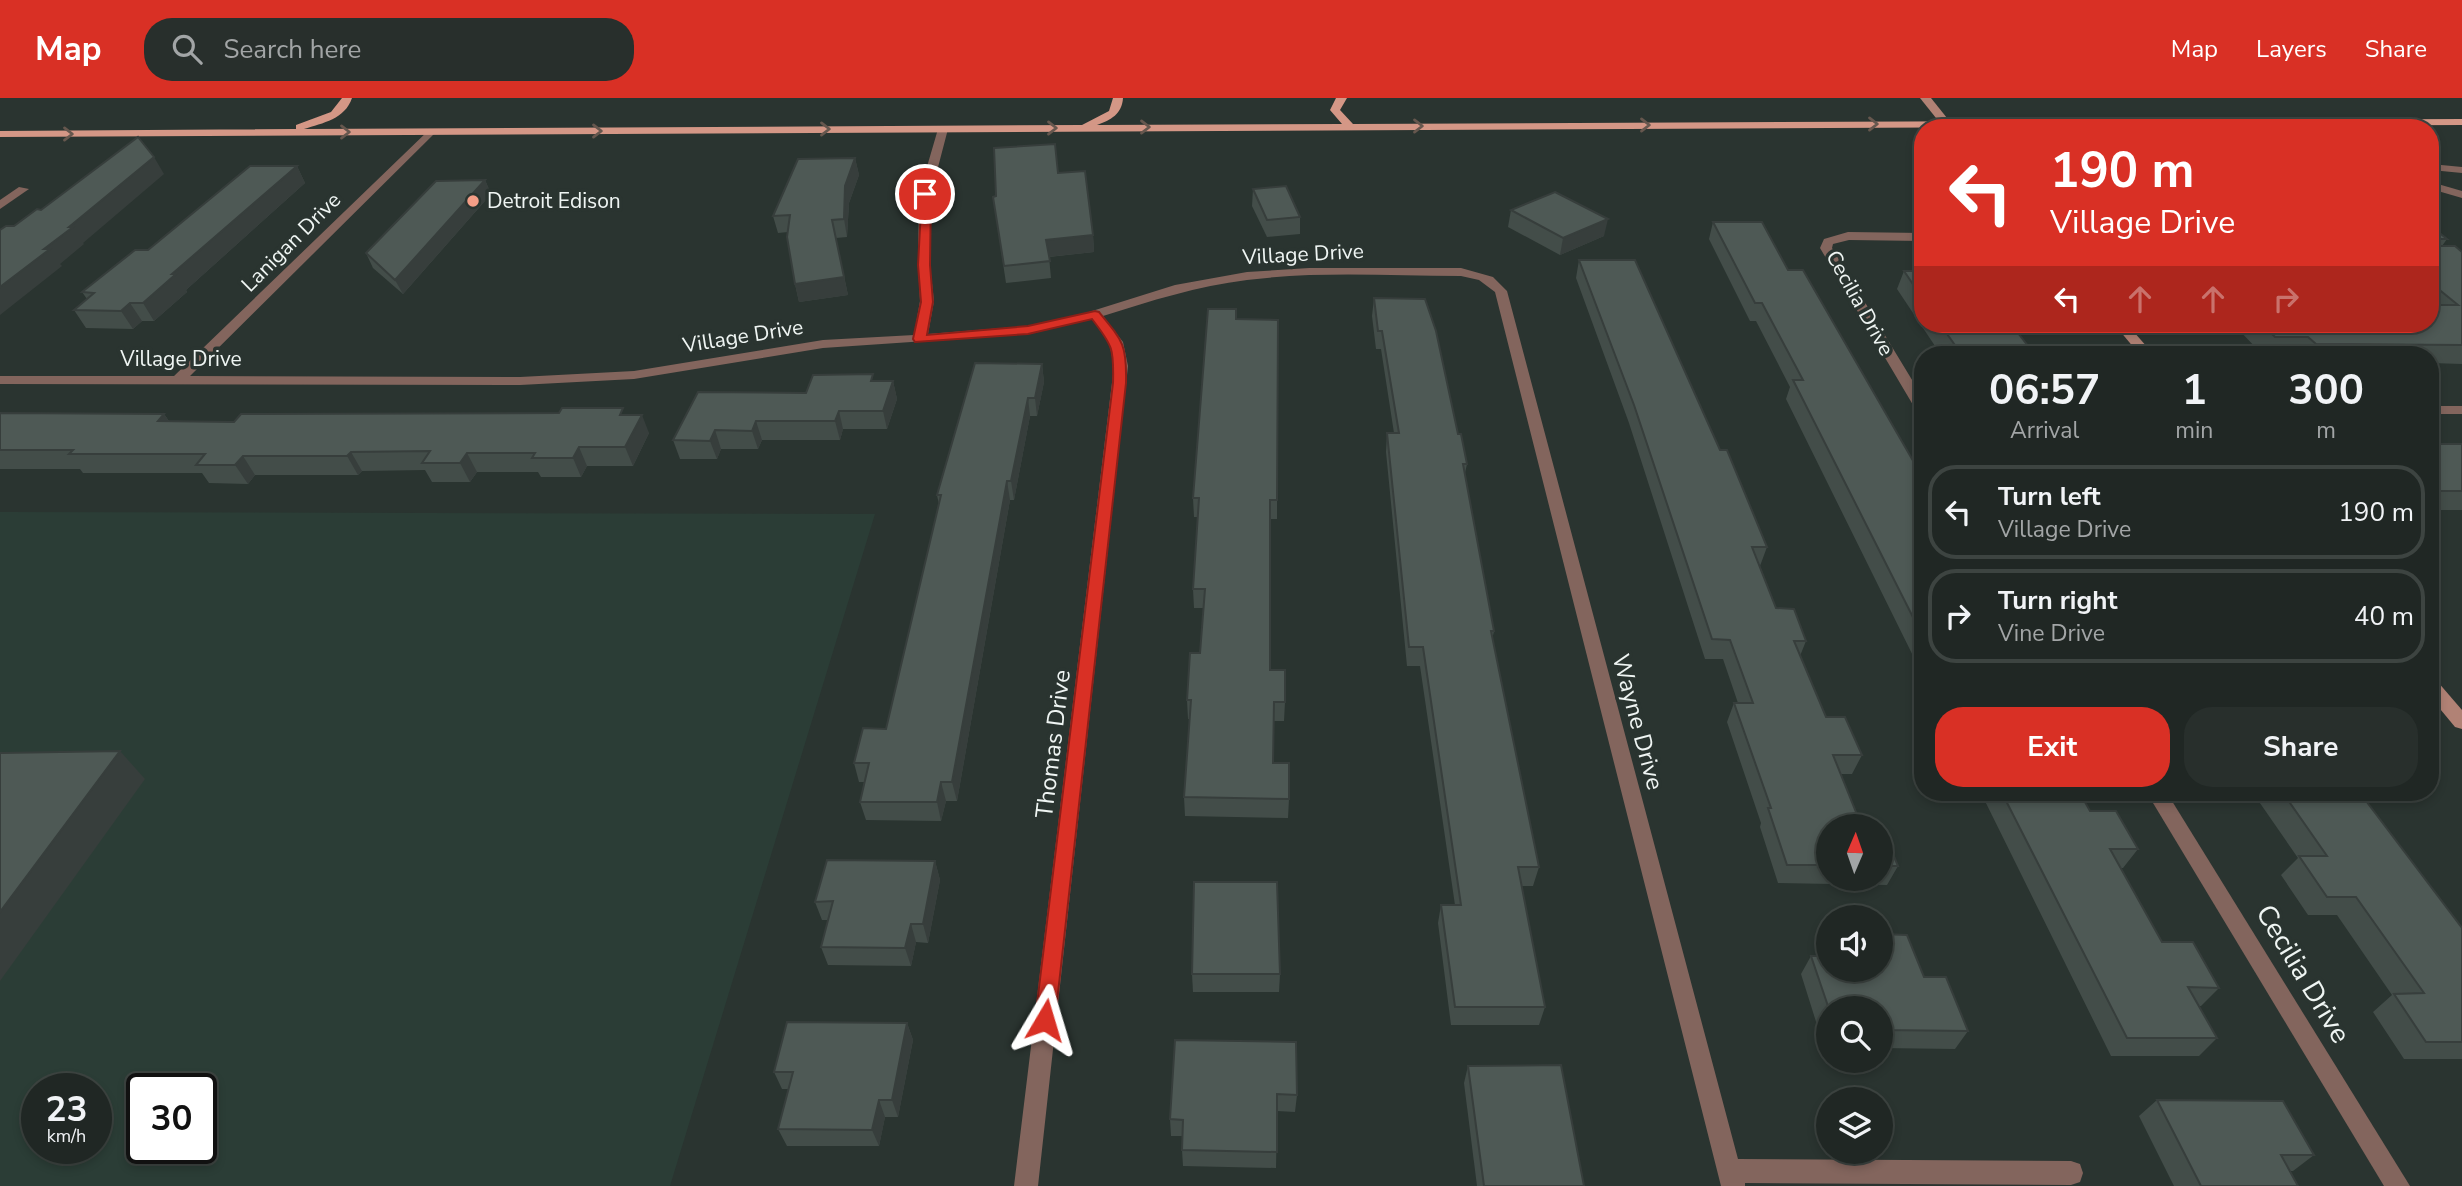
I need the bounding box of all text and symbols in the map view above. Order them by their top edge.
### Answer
search box [144,18,634,81]
text: Map [35,27,102,72]
icon: search [168,30,206,68]
text: Search here [224,32,361,67]
text: Map [2171,33,2218,65]
text: Layers [2256,33,2327,65]
text: Share [2365,33,2427,65]
one-way arrow [1867,116,1878,131]
one-way arrow [1640,117,1651,133]
one-way arrow [1413,118,1423,134]
one-way arrow [1048,120,1058,136]
one-way arrow [1140,120,1151,135]
one-way arrow [820,121,831,137]
one-way arrow [593,123,603,139]
one-way arrow [340,124,350,140]
one-way arrow [63,126,74,142]
text: 190 m [2050,137,2194,204]
icon: left [1935,147,2026,238]
pin [895,164,955,224]
icon: arrive [906,175,944,213]
street label: Lanigan Drive [235,186,347,298]
place label: Detroit Edison [487,187,621,215]
marker: Detroit Edison [465,193,481,209]
text: Village Drive [2050,201,2235,244]
street label: Village Drive [1241,237,1364,271]
street label: Cecilia Drive [1819,245,1901,361]
icon: left [2048,280,2086,318]
icon: ahead [2121,280,2159,318]
icon: ahead [2194,280,2232,318]
icon: right [2267,280,2305,318]
street label: Village Drive [680,313,805,359]
street label: Village Drive [119,345,242,373]
text: 06:57 [1989,362,2100,419]
text: 1 [2182,362,2207,419]
text: 300 [2288,362,2364,419]
text: Arrival [2010,415,2079,446]
text: min [2175,415,2213,446]
text: m [2316,415,2336,446]
text: Turn left [1998,479,2101,514]
icon: left [1939,493,1977,531]
text: 190 m [2338,495,2414,530]
text: Village Drive [1998,514,2131,545]
text: Turn right [1998,583,2117,618]
icon: right [1939,597,1977,635]
text: 40 m [2354,599,2414,634]
text: Vine Drive [1998,618,2105,649]
street label: Wayne Drive [1604,650,1672,794]
street label: Thomas Drive [1028,668,1078,820]
button: Exit [1935,707,2170,787]
button: Share [2184,707,2418,787]
north arrow [1816,814,1894,891]
map controls [1816,814,1893,1164]
street label: Cecilia Drive [2247,898,2359,1050]
button: sound [1816,905,1893,982]
position arrow [1008,983,1082,1057]
button: search [1816,996,1893,1073]
speed limit sign: 30 [126,1073,217,1164]
text: 23 [45,1086,88,1133]
button: layers [1816,1087,1893,1164]
text: km/h [47,1124,86,1148]

